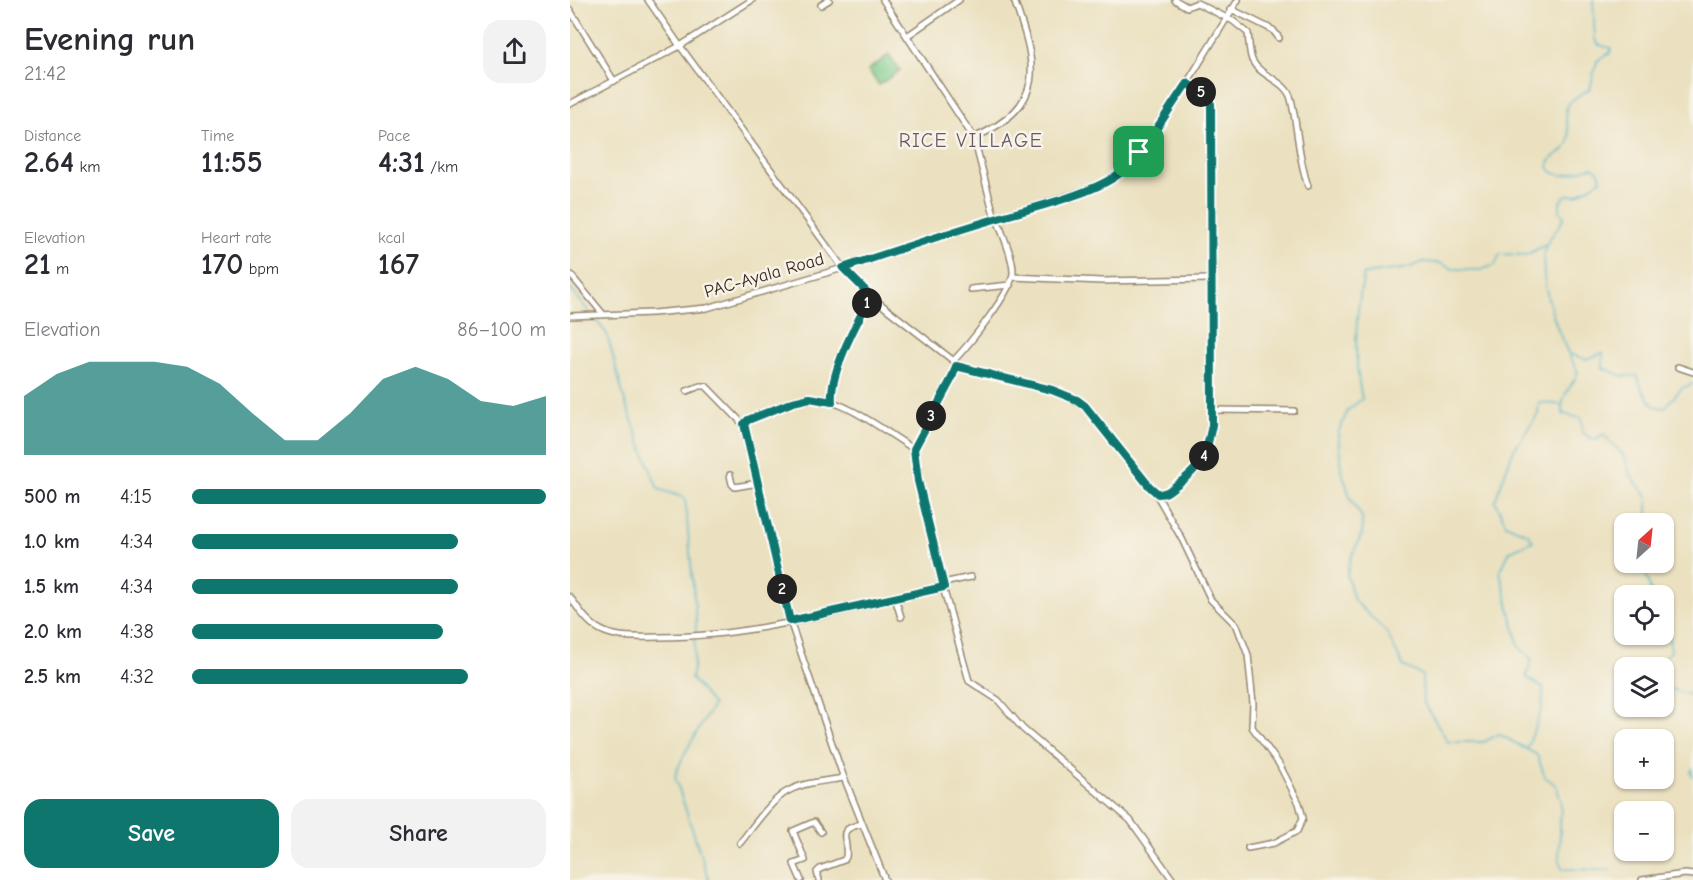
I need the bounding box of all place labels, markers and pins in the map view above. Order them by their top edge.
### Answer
pin: 5 [1186,77,1216,107]
pin [1113,126,1164,177]
pin: 1 [852,288,882,318]
pin: 3 [916,401,946,431]
pin: 4 [1189,441,1219,471]
pin: 2 [767,574,797,604]

